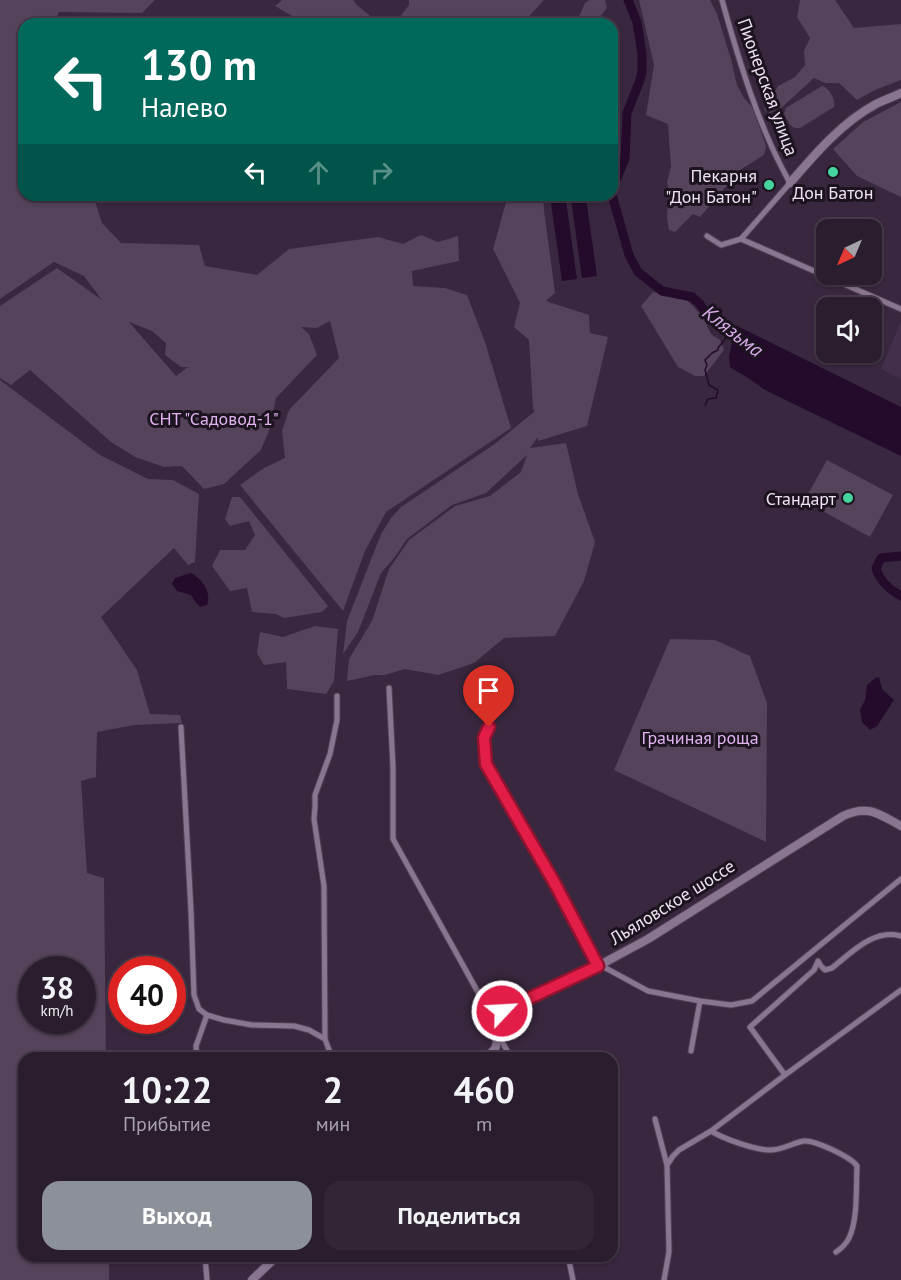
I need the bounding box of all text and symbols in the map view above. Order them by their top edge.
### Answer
street label: Пионерская улица [732,15,804,159]
text: 130 m [141,37,257,92]
icon: left [42,42,120,120]
text: Налево [141,90,228,124]
icon: left [239,156,272,189]
icon: ahead [302,156,335,189]
icon: right [365,156,398,189]
place label: Пекарня "Дон Батон" [665,164,757,208]
marker: Дон Батон [826,165,840,179]
marker: Пекарня "Дон Батон" [762,178,776,192]
place label: Дон Батон [793,181,873,204]
north arrow [816,219,882,285]
map controls [816,219,882,363]
button: sound [816,297,882,363]
water label: Клязьма [697,299,769,363]
park label: СНТ "Садовод-1" [149,407,279,430]
place label: Стандарт [766,487,837,510]
marker: Стандарт [841,491,855,505]
pin [463,665,514,727]
icon: arrive [472,674,505,707]
park label: Грачиная роща [641,726,759,749]
street label: Льяловское шоссе [604,854,739,950]
speed limit sign: 40 [108,956,186,1034]
text: 38 [40,968,74,1007]
position arrow [470,979,534,1043]
text: km/h [41,1001,73,1020]
text: 10:22 [121,1066,213,1113]
text: 2 [323,1066,343,1113]
text: 460 [454,1066,515,1113]
text: Прибытие [123,1111,211,1137]
text: мин [316,1111,350,1137]
text: m [476,1111,492,1137]
button: Выход [42,1181,312,1250]
button: Поделиться [324,1181,594,1250]

